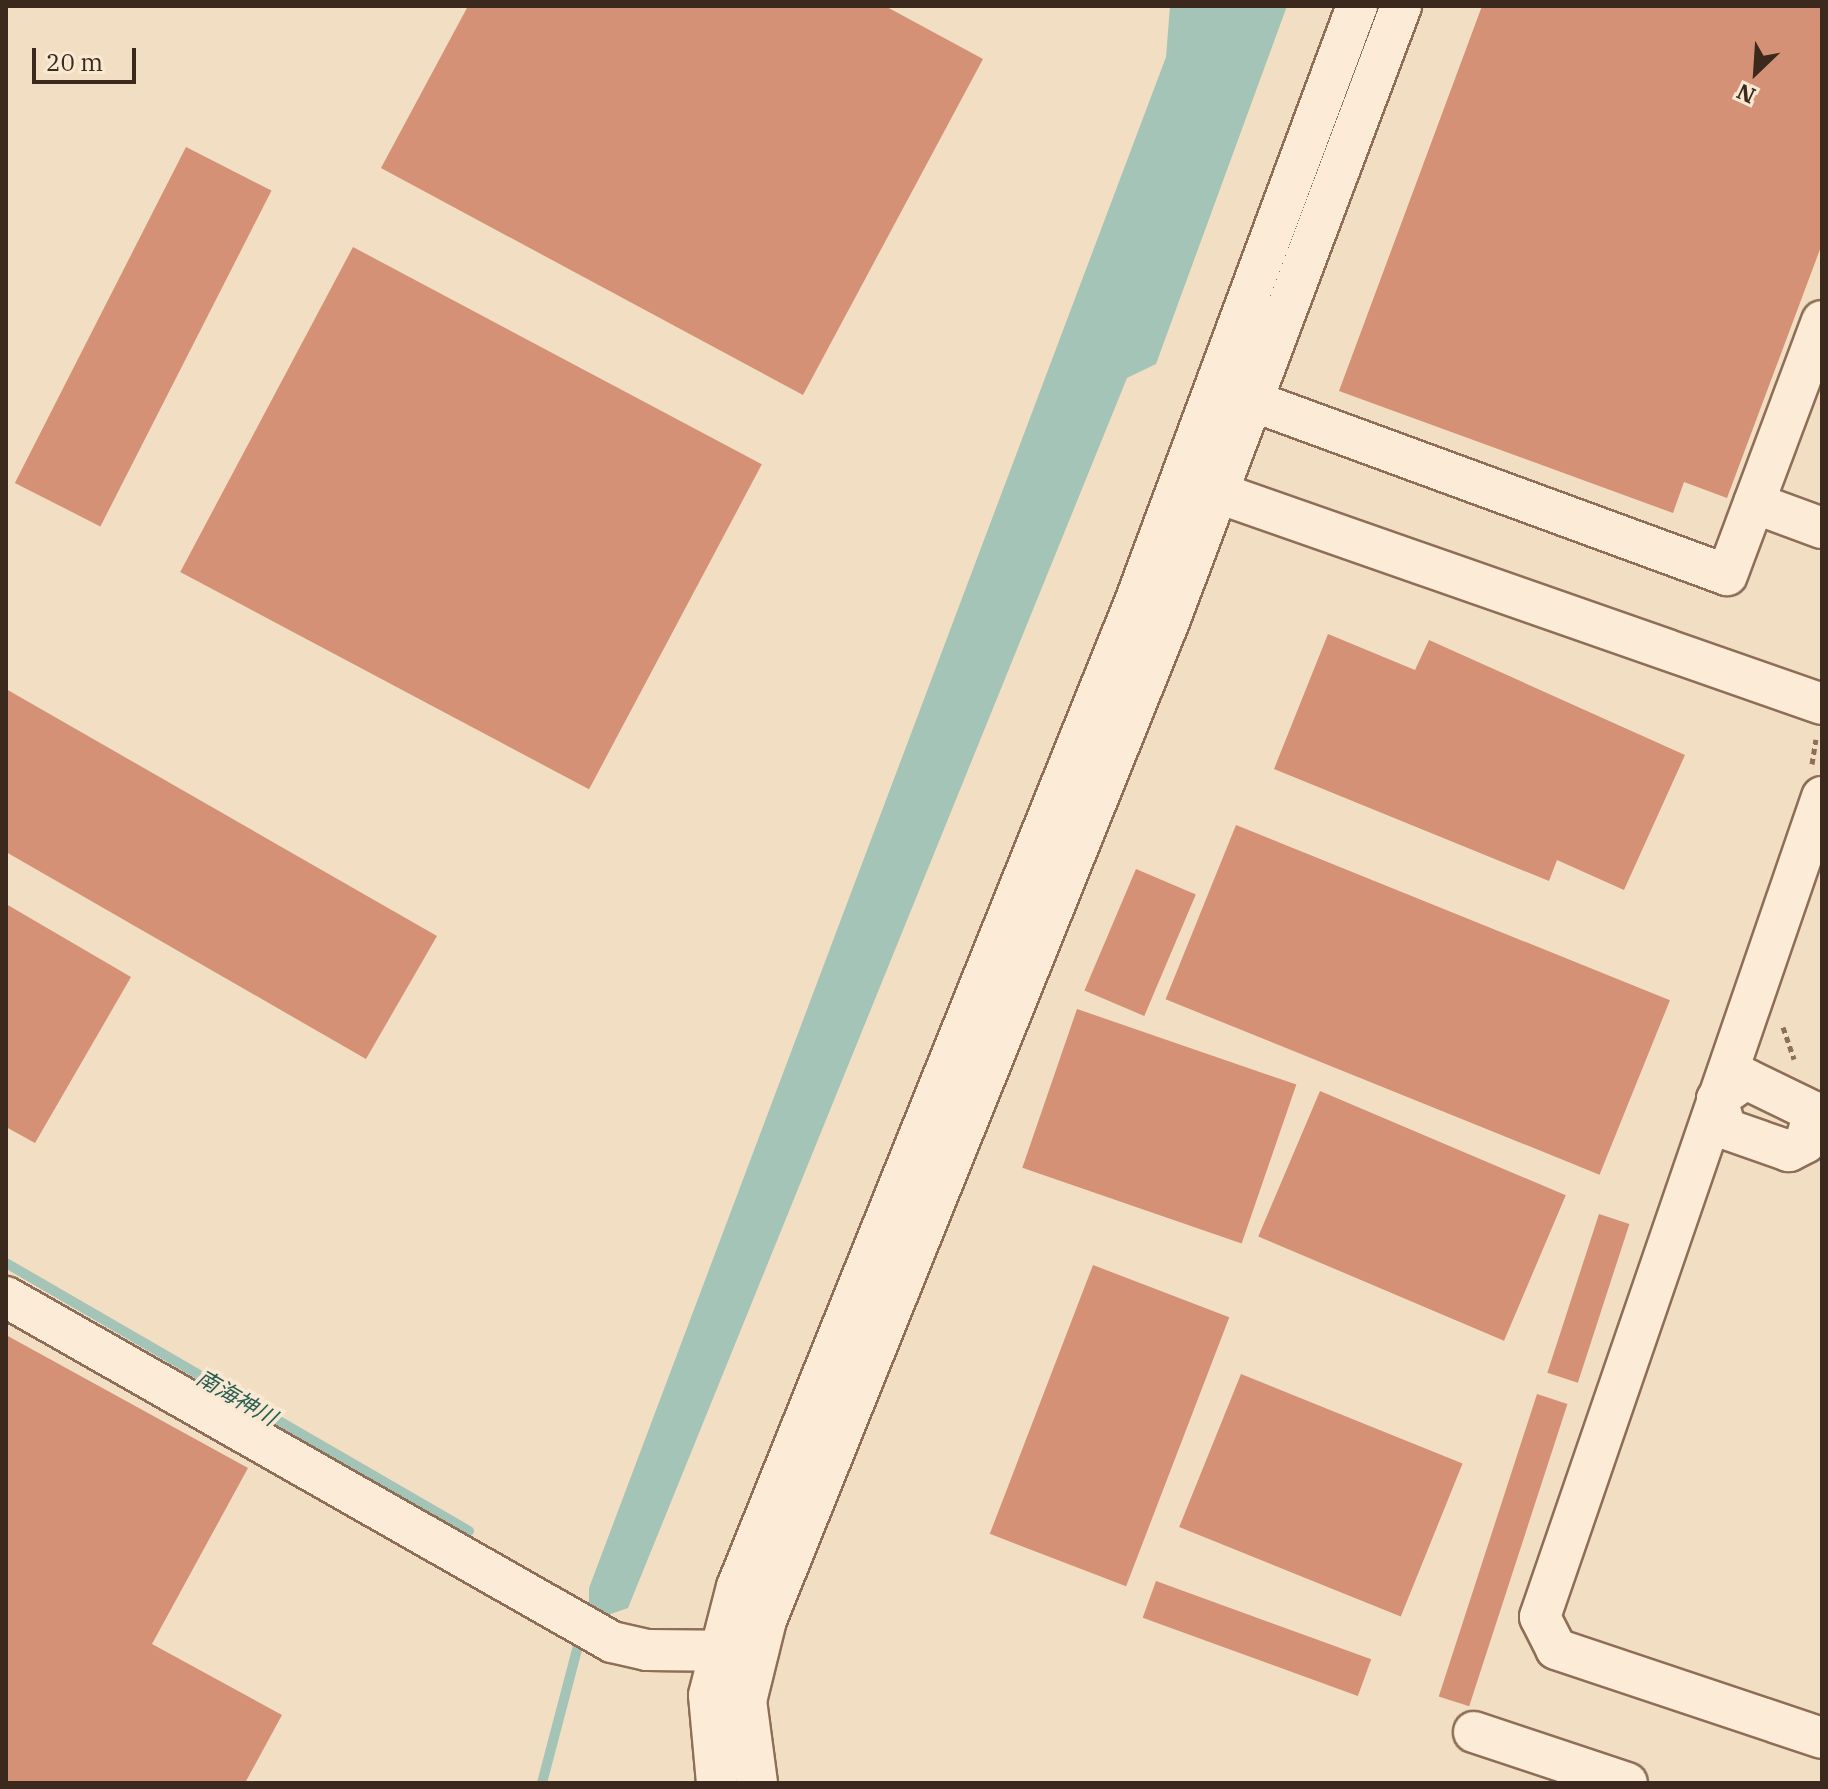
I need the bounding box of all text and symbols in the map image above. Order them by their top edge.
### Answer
scale bar [36,32,140,82]
north arrow [1716,32,1796,112]
text: 20 m [46,46,103,78]
text: N [1732,77,1760,111]
water label: 南海神川 [192,1364,282,1430]

